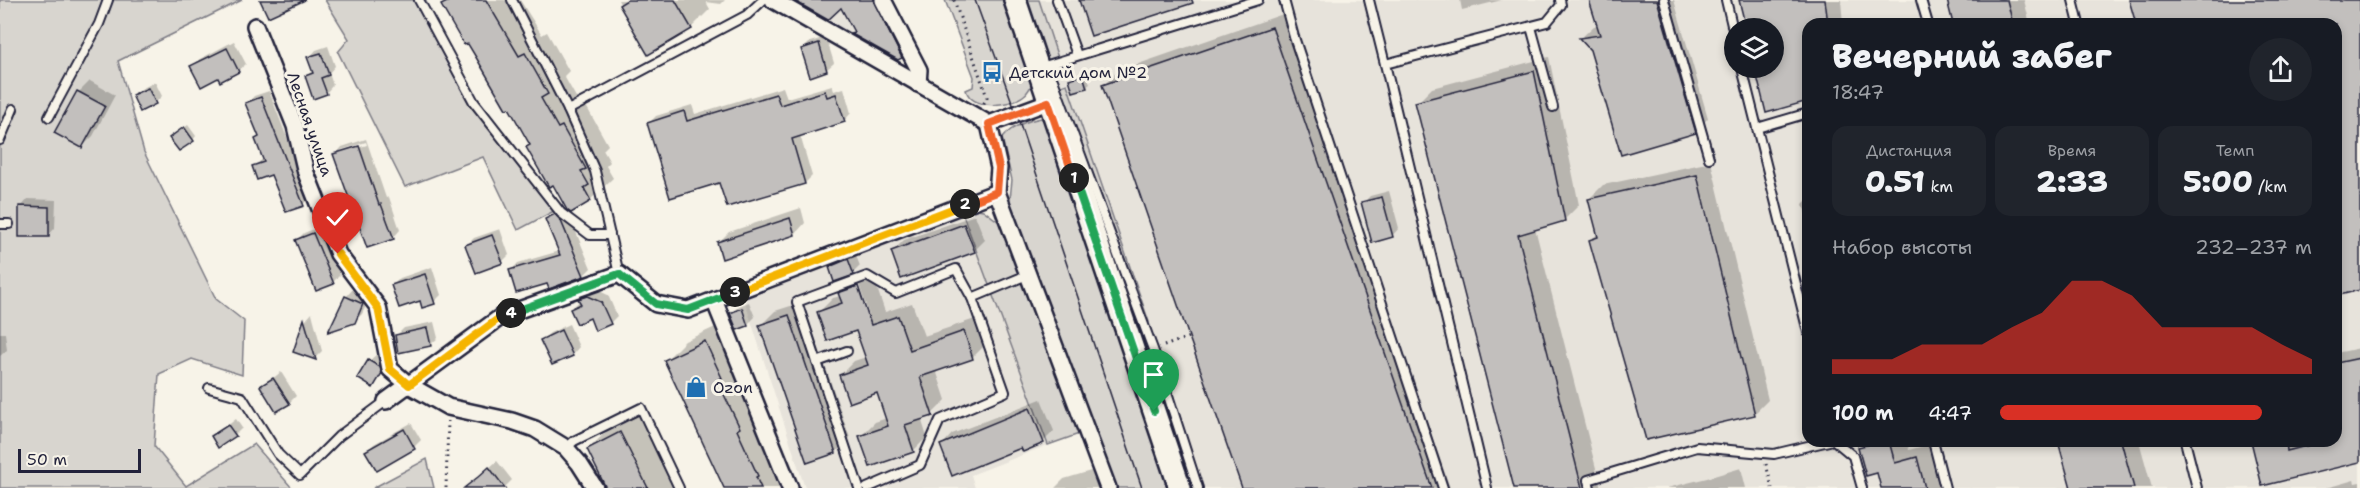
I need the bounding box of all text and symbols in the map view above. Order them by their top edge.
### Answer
map controls [1724,18,1784,78]
button: layers [1724,18,1784,78]
text: Вечерний забег [1832,34,2112,79]
button: share [2249,38,2312,101]
bus stop icon: Детский дом №2 [980,60,1004,84]
place label: Детский дом №2 [1009,62,1147,83]
street label: Лесная улица [282,69,338,179]
text: 18:47 [1832,79,1884,105]
text: Дистанция [1866,140,1952,161]
text: Время [2048,140,2096,161]
text: Темп [2216,140,2254,161]
text: 0.51 [1865,161,1925,202]
text: 2:33 [2036,161,2108,202]
text: 5:00 [2183,161,2253,202]
pin: 1 [1059,163,1089,193]
text: 1 [1070,167,1078,188]
text: km [1925,176,1953,197]
text: /km [2253,176,2287,197]
pin: 2 [950,189,980,219]
pin [312,192,363,254]
text: 2 [959,193,971,214]
icon: check [321,201,354,234]
text: Набор высоты [1832,234,1972,260]
text: 232–237 m [2195,234,2312,260]
pin: 3 [720,277,750,307]
text: 3 [729,281,741,302]
pin: 4 [496,298,526,328]
text: 4 [505,302,517,323]
pin [1128,349,1179,411]
icon: arrive [1137,358,1170,391]
shop icon: Ozon [684,375,708,399]
place label: Ozon [713,377,753,398]
text: 100 m [1832,400,1894,426]
text: 4:47 [1928,400,1972,426]
scale bar [18,446,141,474]
text: 50 m [27,449,67,470]

